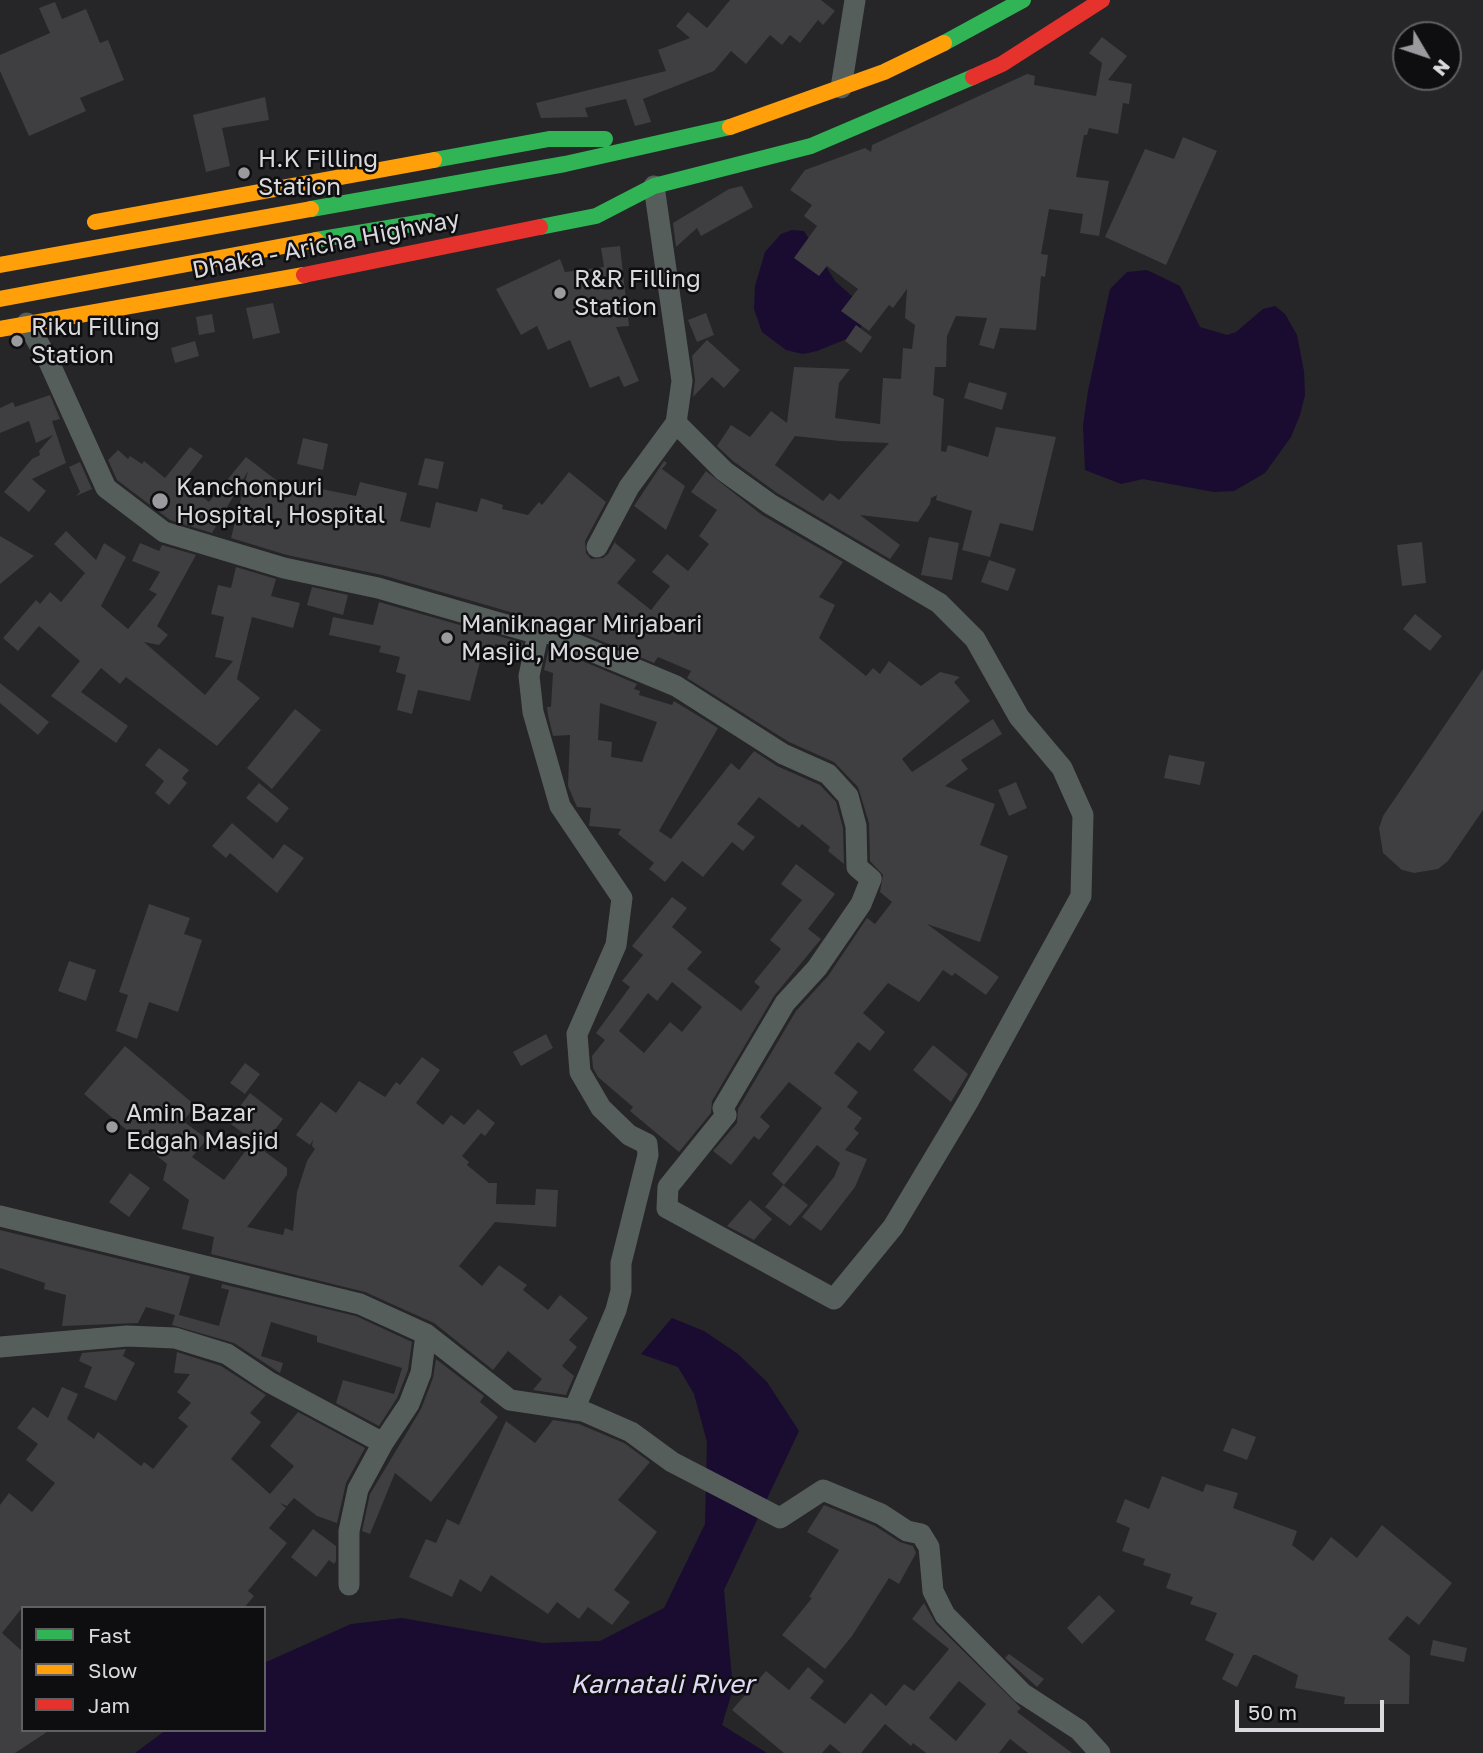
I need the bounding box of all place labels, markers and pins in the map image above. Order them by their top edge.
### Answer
place label: H.K Filling Station [258,145,378,201]
marker: H.K Filling Station [236,165,252,181]
place label: R&R Filling Station [574,265,701,321]
marker: R&R Filling Station [552,285,568,301]
place label: Riku Filling Station [31,313,160,369]
marker: Riku Filling Station [9,333,25,349]
place label: Kanchonpuri Hospital, Hospital [176,473,385,529]
marker: Kanchonpuri Hospital, Hospital [150,491,170,511]
place label: Maniknagar Mirjabari Masjid, Mosque [461,610,702,666]
marker: Maniknagar Mirjabari Masjid, Mosque [439,630,455,646]
place label: Amin Bazar Edgah Masjid [126,1099,279,1155]
marker: Amin Bazar Edgah Masjid [104,1119,120,1135]

